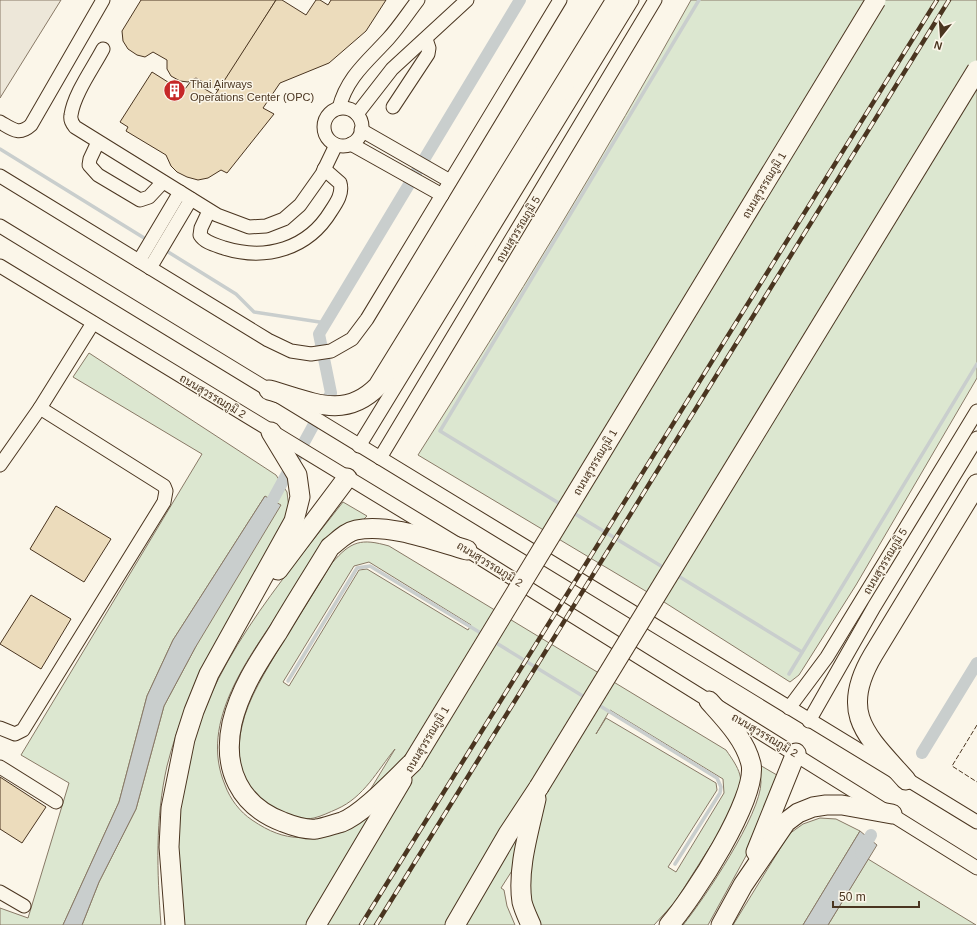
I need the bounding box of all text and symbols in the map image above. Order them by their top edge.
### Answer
north arrow [921,16,961,56]
text: N [932,39,944,52]
building icon: Thai Airways Operations Center (OPC) [161,77,187,103]
place label: Thai Airways Operations Center (OPC) [190,78,314,103]
street label: ถนนสุวรรณภูมิ 1 [740,150,791,222]
street label: ถนนสุวรรณภูมิ 5 [494,194,545,266]
street label: ถนนสุวรรณภูมิ 2 [176,372,248,423]
street label: ถนนสุวรรณภูมิ 1 [571,427,622,499]
street label: ถนนสุวรรณภูมิ 5 [861,526,912,598]
street label: ถนนสุวรรณภูมิ 2 [453,539,525,591]
street label: ถนนสุวรรณภูมิ 1 [403,704,454,776]
street label: ถนนสุวรรณภูมิ 2 [728,711,800,762]
scale bar [833,883,919,909]
text: 50 m [839,890,866,904]

